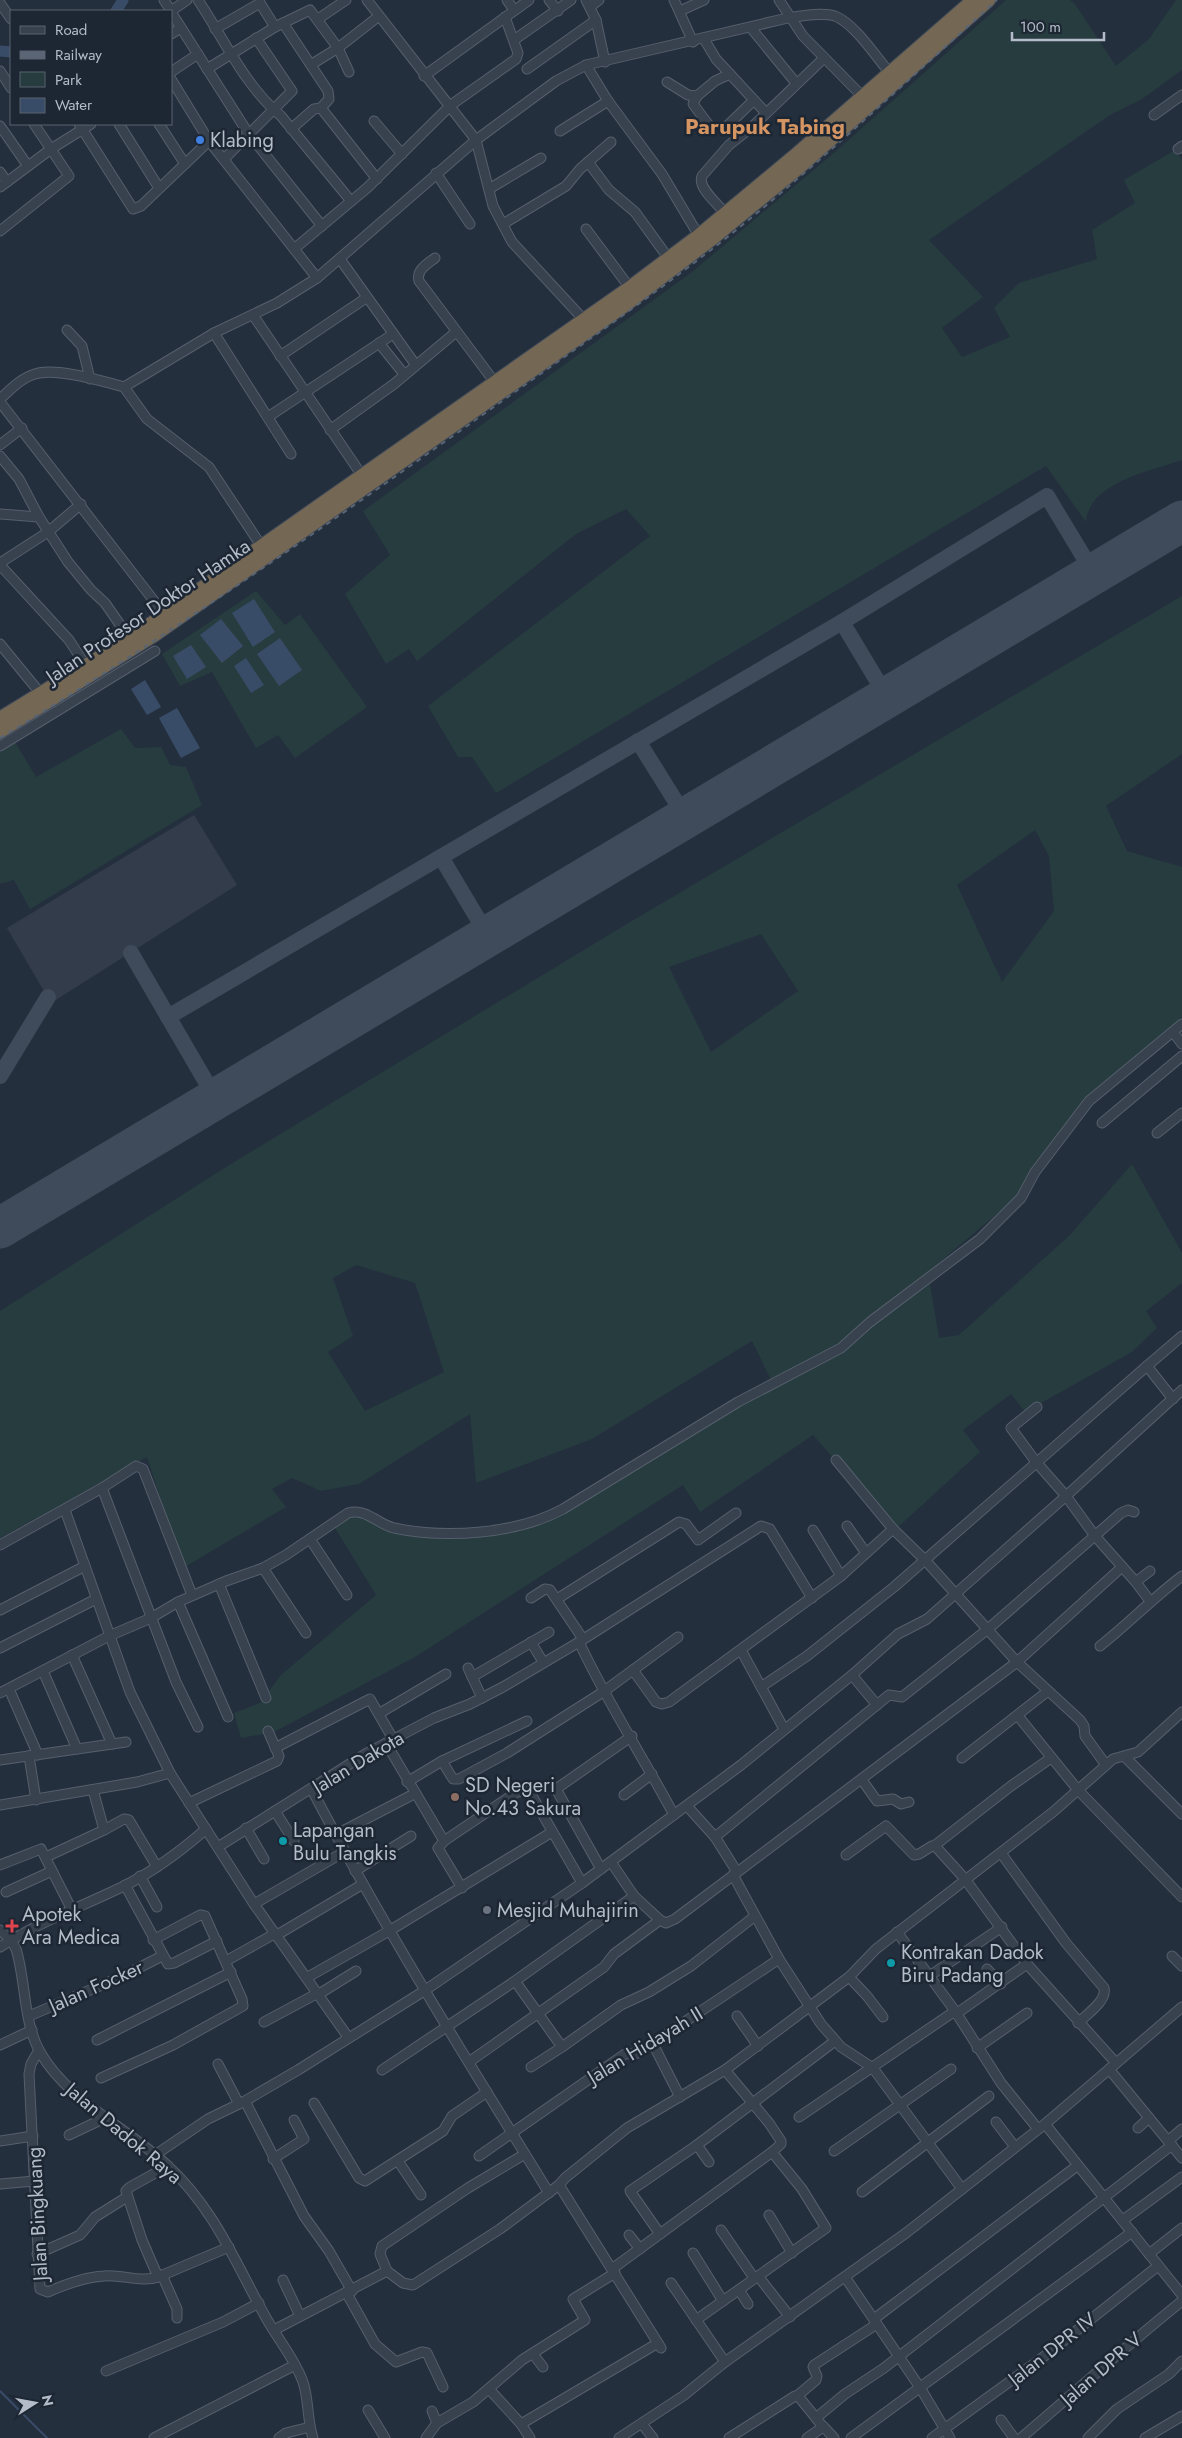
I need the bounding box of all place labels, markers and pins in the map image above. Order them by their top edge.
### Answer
place label: Klabing [210,126,274,155]
marker: Klabing [194,134,206,146]
place label: SD Negeri No.43 Sakura [465,1771,581,1823]
marker: SD Negeri No.43 Sakura [449,1791,461,1803]
place label: Lapangan Bulu Tangkis [293,1816,397,1868]
marker: Lapangan Bulu Tangkis [277,1835,289,1847]
place label: Mesjid Muhajirin [497,1896,639,1925]
place label: Apotek Ara Medica [22,1900,120,1952]
marker: Mesjid Muhajirin [481,1904,493,1916]
marker: Apotek Ara Medica [6,1920,18,1932]
place label: Kontrakan Dadok Biru Padang [901,1938,1044,1990]
marker: Kontrakan Dadok Biru Padang [885,1957,897,1969]

